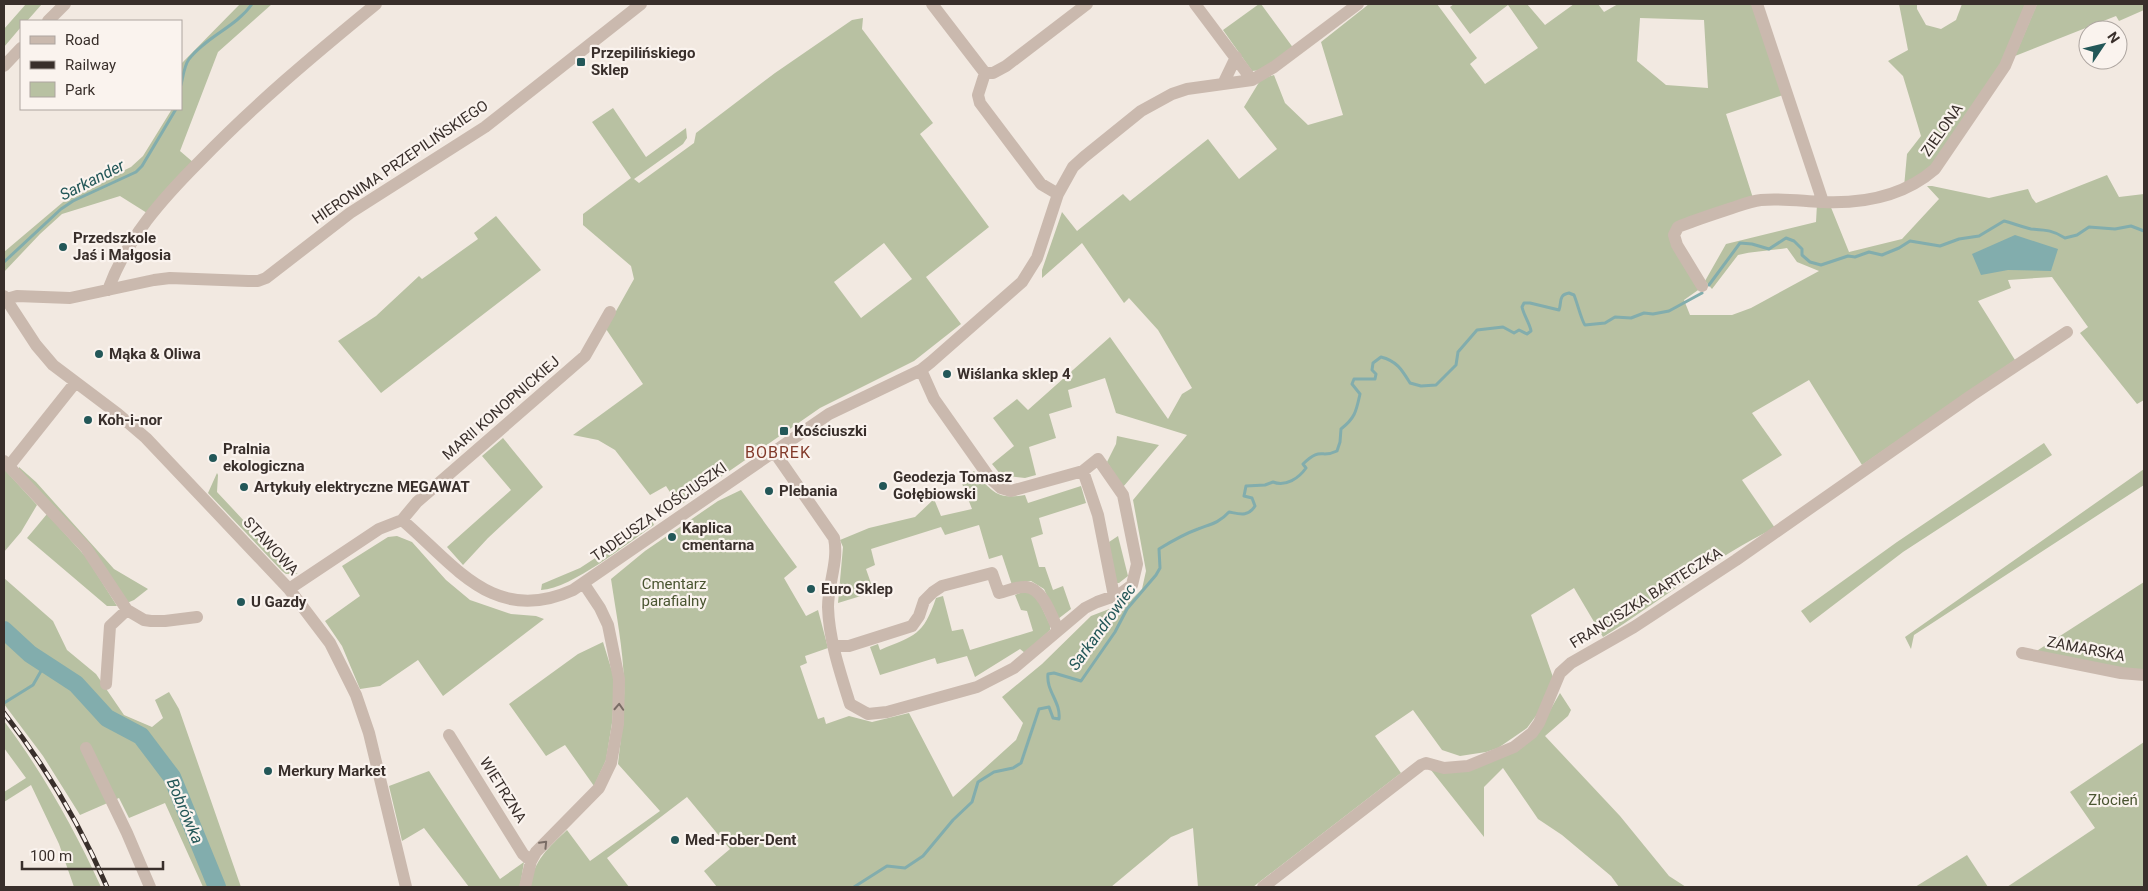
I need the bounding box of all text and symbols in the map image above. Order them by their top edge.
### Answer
legend [20,20,182,110]
north arrow [2078,20,2128,70]
text: N [2104,29,2123,46]
text: Road [65,31,99,49]
place label: Przepilińskiego Sklep [591,44,695,79]
text: Railway [65,56,116,74]
marker: Przepilińskiego Sklep [575,56,587,68]
text: Park [65,81,96,99]
street label: HIERONIMA PRZEPILIŃSKIEGO [309,96,491,228]
street label: ZIELONA [1917,100,1967,160]
water label: Sarkander [56,155,128,204]
place label: Przedszkole Jaś i Małgosia [73,229,171,264]
marker: Przedszkole Jaś i Małgosia [57,241,69,253]
place label: Mąka & Oliwa [109,345,201,363]
marker: Mąka & Oliwa [93,348,105,360]
street label: MARII KONOPNICKIEJ [439,352,563,464]
place label: Wiślanka sklep 4 [957,365,1071,383]
marker: Wiślanka sklep 4 [941,368,953,380]
place label: Koh-i-nor [98,411,163,429]
marker: Koh-i-nor [82,414,94,426]
place label: Kościuszki [794,422,867,440]
marker: Kościuszki [778,425,790,437]
place label: Pralnia ekologiczna [223,440,304,475]
district label: BOBREK [745,443,811,462]
marker: Pralnia ekologiczna [207,452,219,464]
street label: TADEUSZA KOŚCIUSZKI [588,458,730,566]
place label: Geodezja Tomasz Gołębiowski [893,468,1012,503]
place label: Artykuły elektryczne MEGAWAT [254,478,470,496]
marker: Geodezja Tomasz Gołębiowski [877,480,889,492]
marker: Artykuły elektryczne MEGAWAT [238,481,250,493]
place label: Plebania [779,482,838,500]
marker: Plebania [763,485,775,497]
street label: STAWOWA [240,513,303,579]
place label: Kaplica cmentarna [682,519,754,554]
marker: Kaplica cmentarna [666,531,678,543]
street label: FRANCISZKA BARTECZKA [1567,544,1726,652]
park label: Cmentarz parafialny [641,575,707,610]
place label: Euro Sklep [821,580,893,598]
water label: Sarkandrowiec [1064,580,1140,674]
marker: Euro Sklep [805,583,817,595]
place label: U Gazdy [251,593,307,611]
marker: U Gazdy [235,596,247,608]
street label: ZAMARSKA [2045,633,2127,665]
one-way arrow [614,703,625,711]
street label: WIETRZNA [476,754,530,826]
place label: Merkury Market [278,762,386,780]
marker: Merkury Market [262,765,274,777]
water label: Bobrówka [163,775,207,847]
park label: Złocień [2088,791,2138,809]
place label: Med-Fober-Dent [685,831,796,849]
marker: Med-Fober-Dent [669,834,681,846]
scale bar [22,838,164,870]
one-way arrow [538,840,547,849]
text: 100 m [30,847,72,865]

